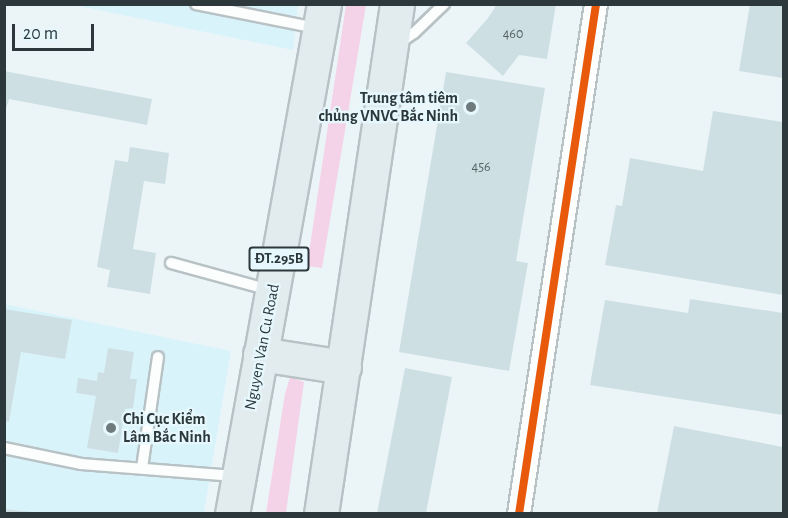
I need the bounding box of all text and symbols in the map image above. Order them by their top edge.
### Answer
scale bar [15,12,98,50]
text: 20 m [23,25,58,43]
house number: 460 [503,26,523,42]
place label: Trung tâm tiêm chủng VNVC Bắc Ninh [318,88,458,126]
marker: Trung tâm tiêm chủng VNVC Bắc Ninh [462,98,480,116]
house number: 456 [471,159,491,175]
road number: ĐT.295B [248,247,310,271]
street label: Nguyen Van Cu Road [240,282,284,412]
place label: Chi Cục Kiểm Lâm Bắc Ninh [123,409,211,447]
marker: Chi Cục Kiểm Lâm Bắc Ninh [104,421,118,435]

